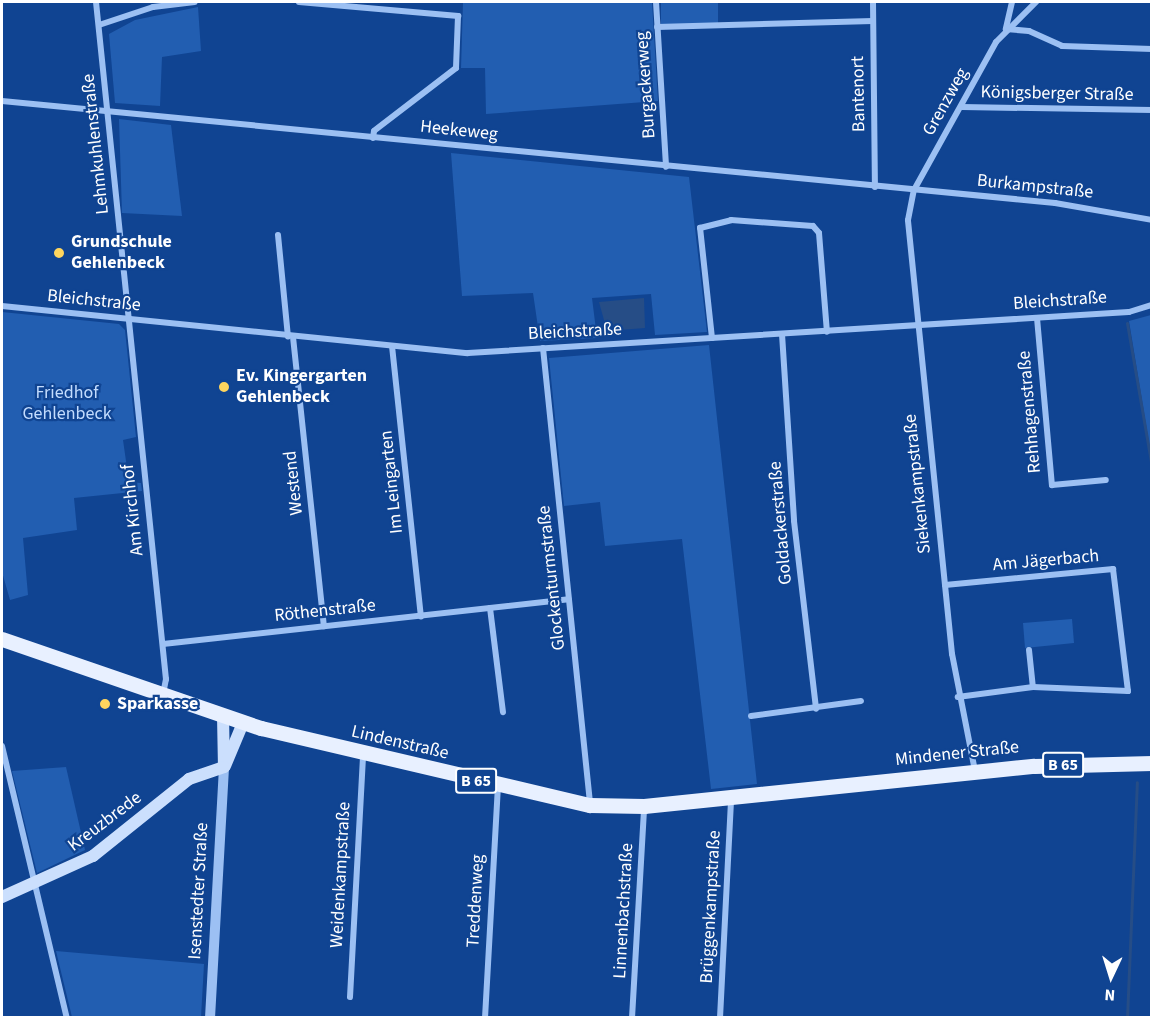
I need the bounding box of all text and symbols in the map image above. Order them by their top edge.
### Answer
street label: Burgackerweg [631,31,661,139]
street label: Bantenort [848,56,870,132]
street label: Grenzweg [919,64,973,140]
street label: Lehmkuhlenstraße [78,73,114,215]
street label: Königsberger Straße [980,82,1134,106]
street label: Heekeweg [419,116,499,146]
street label: Burkampstraße [976,170,1094,204]
place label: Grundschule Gehlenbeck [71,232,172,274]
marker: Grundschule Gehlenbeck [52,246,66,260]
street label: Bleichstraße [46,285,142,317]
street label: Bleichstraße [1012,287,1108,315]
street label: Bleichstraße [528,319,622,345]
street label: Rehhagenstraße [1014,350,1046,474]
place label: Ev. Kingergarten Gehlenbeck [236,366,367,409]
marker: Ev. Kingergarten Gehlenbeck [217,380,231,394]
park label: Friedhof Gehlenbeck [22,383,112,426]
street label: Siekenkampstraße [900,413,936,555]
street label: Im Leingarten [376,429,408,535]
street label: Westend [280,450,308,516]
street label: Goldackerstraße [765,460,797,586]
street label: Am Kirchhof [117,463,149,557]
street label: Glockenturmstraße [534,505,570,651]
street label: Am Jägerbach [992,546,1100,576]
street label: Röthenstraße [273,595,377,627]
place label: Sparkasse [117,693,198,715]
marker: Sparkasse [98,697,112,711]
street label: Lindenstraße [349,721,451,765]
street label: Mindener Straße [894,737,1020,771]
road number: B 65 [1042,752,1084,778]
road number: B 65 [455,768,497,794]
street label: Kreuzbrede [64,787,146,857]
street label: Weidenkampstraße [326,801,356,949]
street label: Isenstedter Straße [185,822,213,960]
street label: Brüggenkampstraße [696,830,726,984]
street label: Linnenbachstraße [610,843,638,979]
street label: Treddenweg [463,854,489,948]
north arrow [1081,947,1141,1007]
text: N [1104,984,1116,1006]

